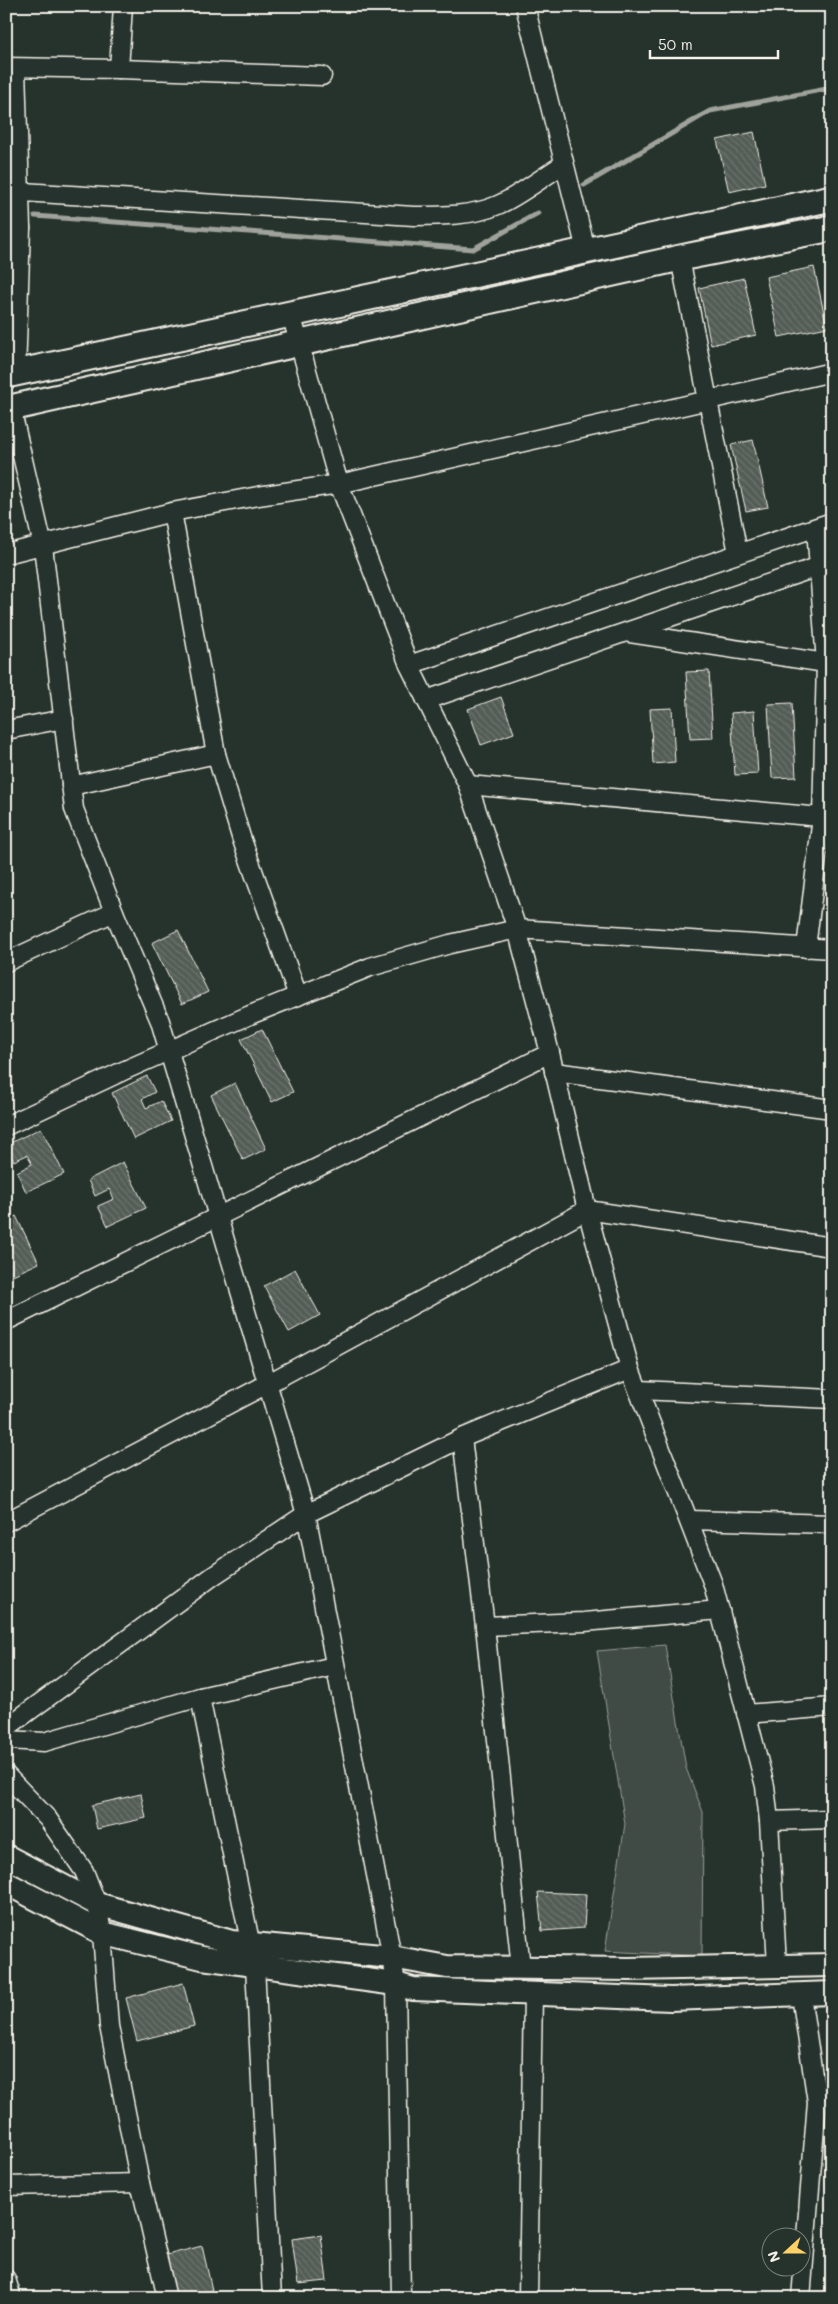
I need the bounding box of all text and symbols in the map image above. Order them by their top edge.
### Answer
scale bar [650,28,778,60]
text: 50 m [658,34,693,54]
north arrow [760,2226,810,2276]
text: N [763,2248,784,2265]

